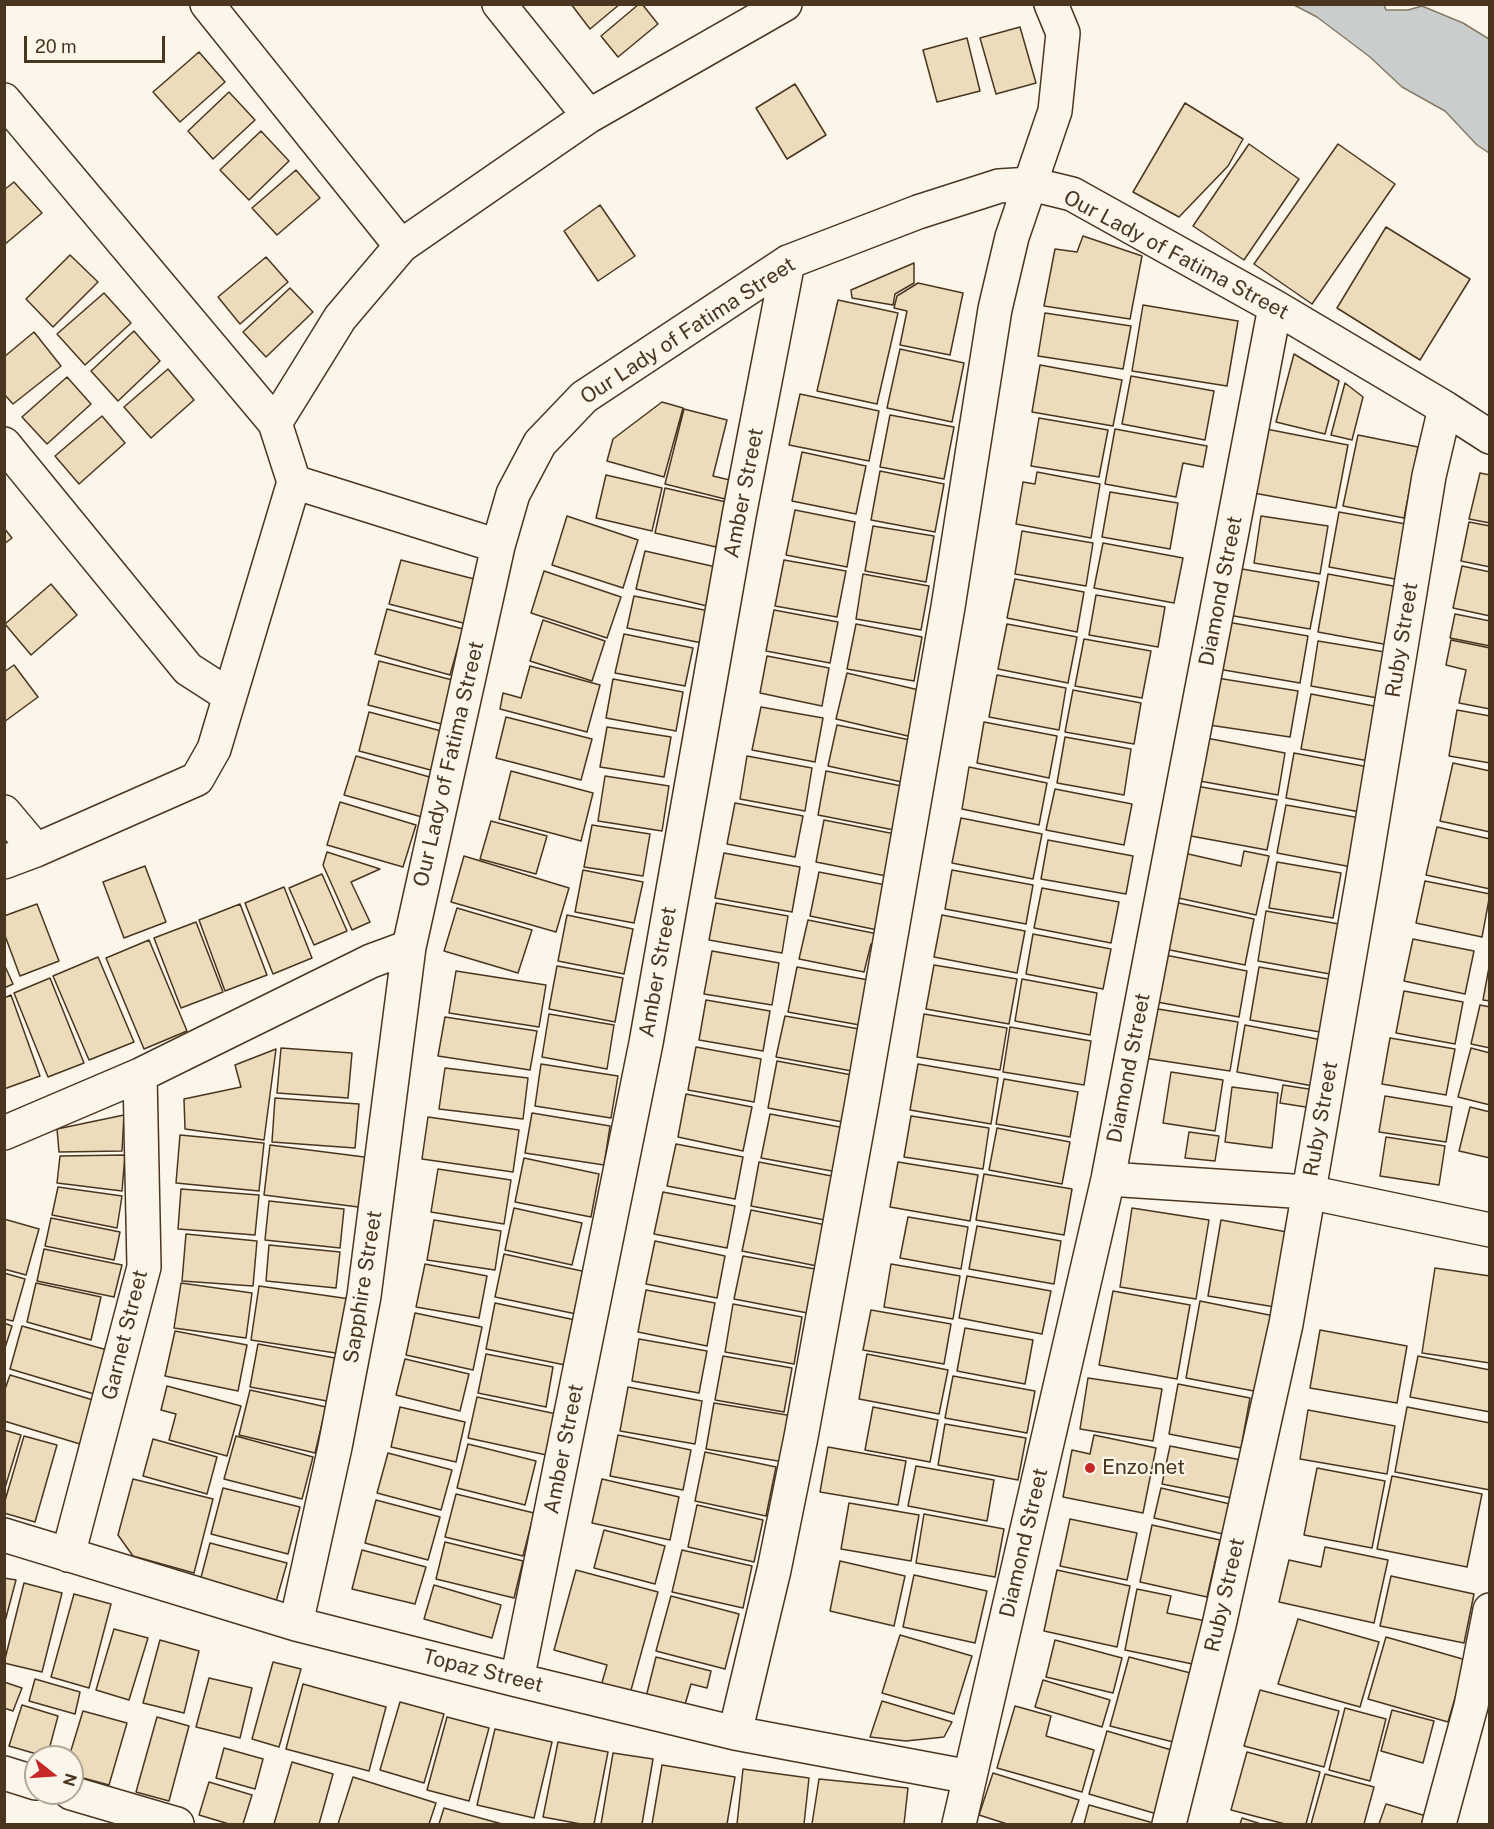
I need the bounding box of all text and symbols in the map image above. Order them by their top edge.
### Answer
scale bar [27,24,168,62]
text: 20 m [35,36,77,57]
street label: Our Lady of Fatima Street [1059,185,1293,325]
street label: Our Lady of Fatima Street [576,252,800,410]
street label: Amber Street [719,426,769,560]
street label: Diamond Street [1194,514,1248,668]
street label: Ruby Street [1380,581,1424,699]
street label: Our Lady of Fatima Street [408,639,490,889]
street label: Amber Street [634,905,682,1039]
street label: Diamond Street [1102,991,1156,1145]
street label: Ruby Street [1298,1059,1344,1179]
street label: Sapphire Street [338,1209,388,1365]
street label: Garnet Street [97,1267,153,1403]
street label: Amber Street [539,1382,589,1516]
place label: Enzo.net [1102,1455,1185,1481]
marker: Enzo.net [1083,1461,1097,1475]
street label: Diamond Street [995,1466,1053,1620]
street label: Ruby Street [1200,1535,1250,1655]
street label: Topaz Street [420,1644,546,1698]
north arrow [24,1745,84,1805]
text: N [59,1771,81,1789]

